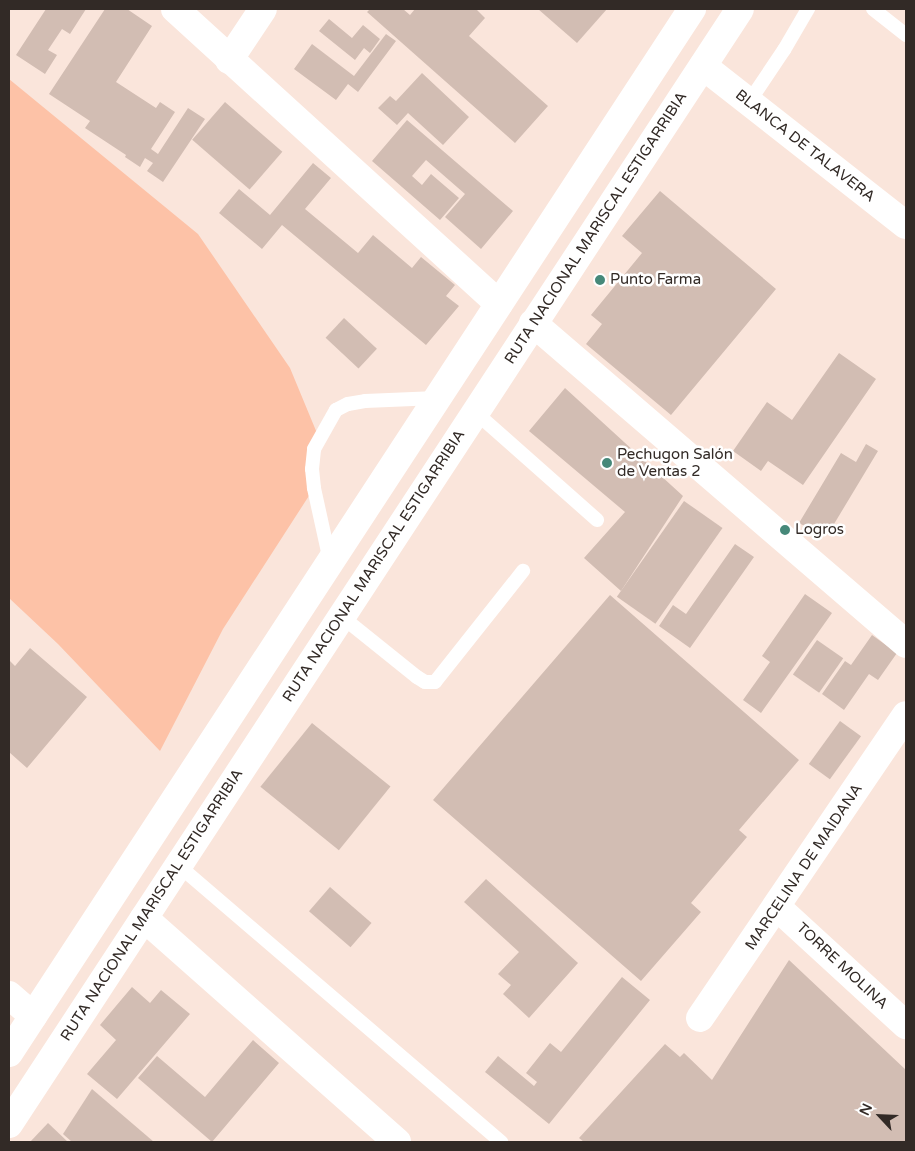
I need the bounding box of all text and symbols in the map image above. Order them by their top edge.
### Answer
street label: BLANCA DE TALAVERA [732,86,878,206]
street label: RUTA NACIONAL MARISCAL ESTIGARRIBIA [501,89,691,367]
place label: Punto Farma [610,271,701,289]
marker: Punto Farma [594,274,606,286]
street label: RUTA NACIONAL MARISCAL ESTIGARRIBIA [279,427,469,705]
place label: Pechugon Salón de Ventas 2 [617,445,733,480]
marker: Pechugon Salón de Ventas 2 [601,457,613,469]
place label: Logros [795,521,844,539]
marker: Logros [779,524,791,536]
street label: RUTA NACIONAL MARISCAL ESTIGARRIBIA [57,766,247,1044]
street label: MARCELINA DE MAIDANA [742,780,866,954]
street label: TORRE MOLINA [792,919,892,1013]
north arrow [855,1091,905,1141]
text: N [856,1101,876,1118]

